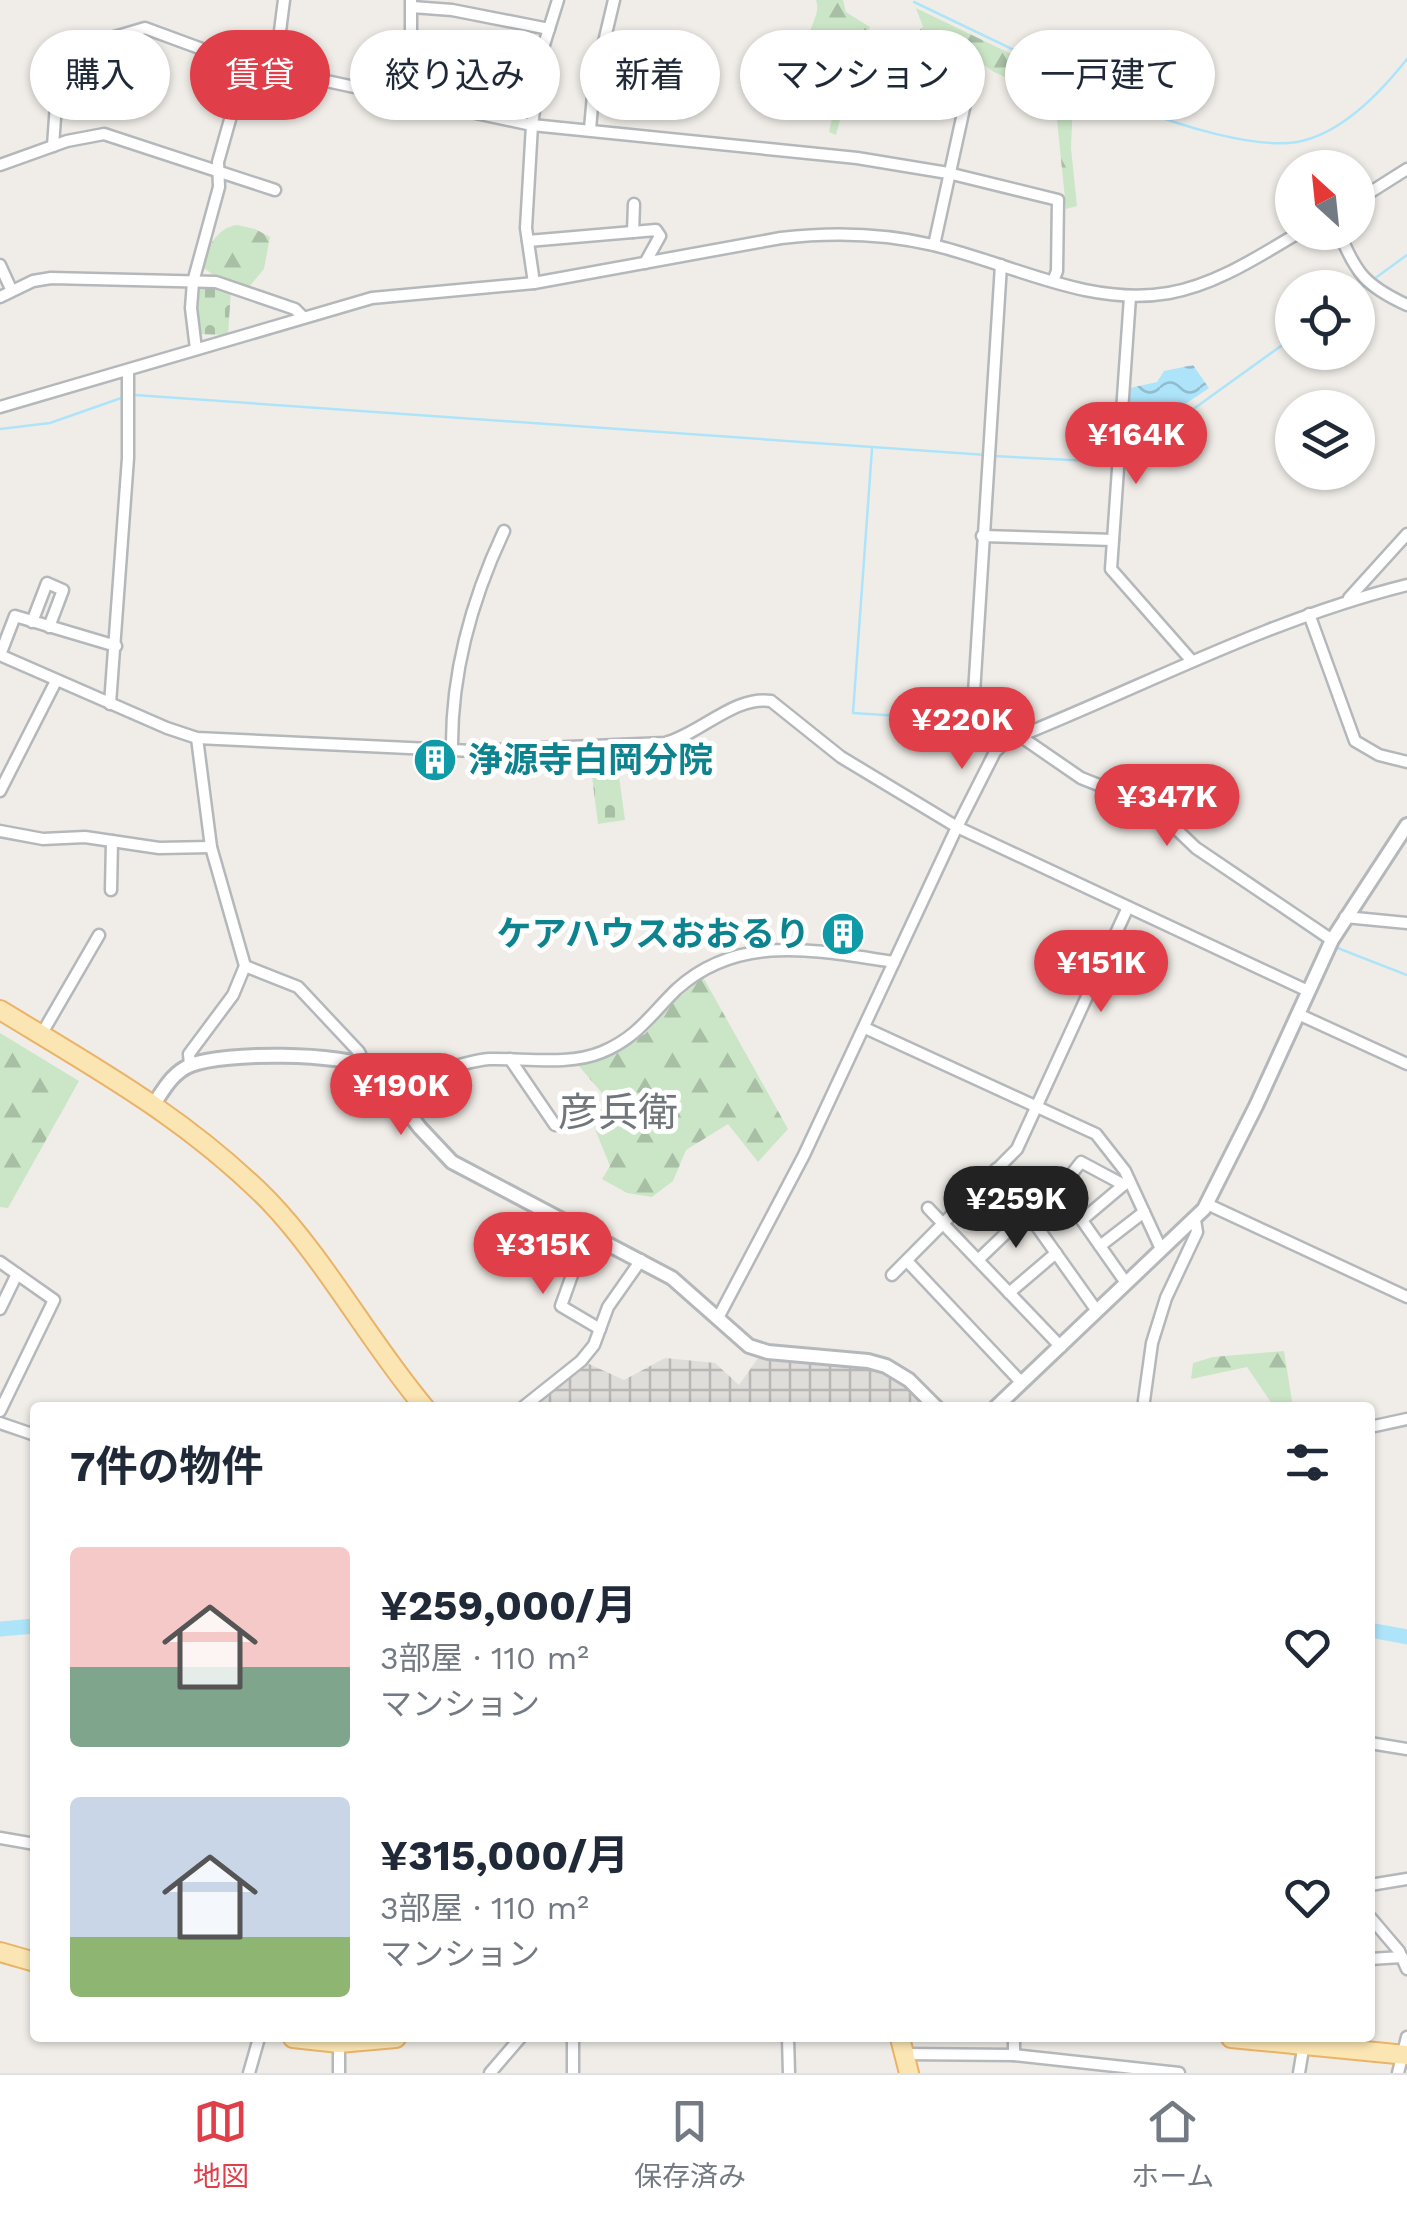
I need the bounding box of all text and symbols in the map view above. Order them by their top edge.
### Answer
chip: 購入 [30,30,170,120]
chip: 賃貸 [190,30,330,120]
chip: 絞り込み [350,30,560,120]
chip: 新着 [580,30,720,120]
chip: マンション [740,30,985,120]
chip: 一戸建て [1005,30,1215,120]
north arrow [1275,150,1375,250]
map controls [1275,150,1375,490]
button: locate [1275,270,1375,370]
button: layers [1275,390,1375,490]
pin: ¥164K [1066,402,1206,487]
text: ¥164K [1087,415,1185,453]
pin: ¥220K [892,687,1032,772]
text: ¥220K [911,700,1013,738]
building icon: 浄源寺白岡分院 [412,737,458,783]
place label: 浄源寺白岡分院 [468,739,713,781]
pin: ¥347K [1097,764,1237,849]
text: ¥347K [1117,777,1218,815]
building icon: ケアハウスおおるり [820,911,866,957]
place label: ケアハウスおおるり [496,913,810,955]
pin: ¥151K [1031,930,1171,1015]
text: ¥151K [1056,943,1146,981]
pin: ¥190K [331,1053,471,1138]
text: ¥190K [352,1066,450,1104]
district label: 彦兵衛 [558,1089,678,1136]
pin: ¥259K [946,1166,1086,1251]
text: ¥259K [966,1179,1066,1217]
pin: ¥315K [473,1212,613,1297]
text: ¥315K [496,1225,590,1263]
icon: filters [1280,1435,1335,1490]
text: 7件の物件 [70,1442,264,1491]
text: ¥259,000/月 [380,1581,637,1630]
icon: home [150,1587,270,1707]
icon: heart [1280,1620,1335,1675]
text: 3部屋 · 110 m² [380,1639,589,1677]
text: マンション [380,1685,540,1723]
text: ¥315,000/月 [380,1831,629,1880]
icon: home [150,1837,270,1957]
icon: heart [1280,1870,1335,1925]
text: 3部屋 · 110 m² [380,1889,589,1927]
text: マンション [380,1935,540,1973]
tab: 地図 [193,2094,249,2194]
tab: 保存済み [634,2094,746,2194]
tab: ホーム [1131,2094,1214,2194]

